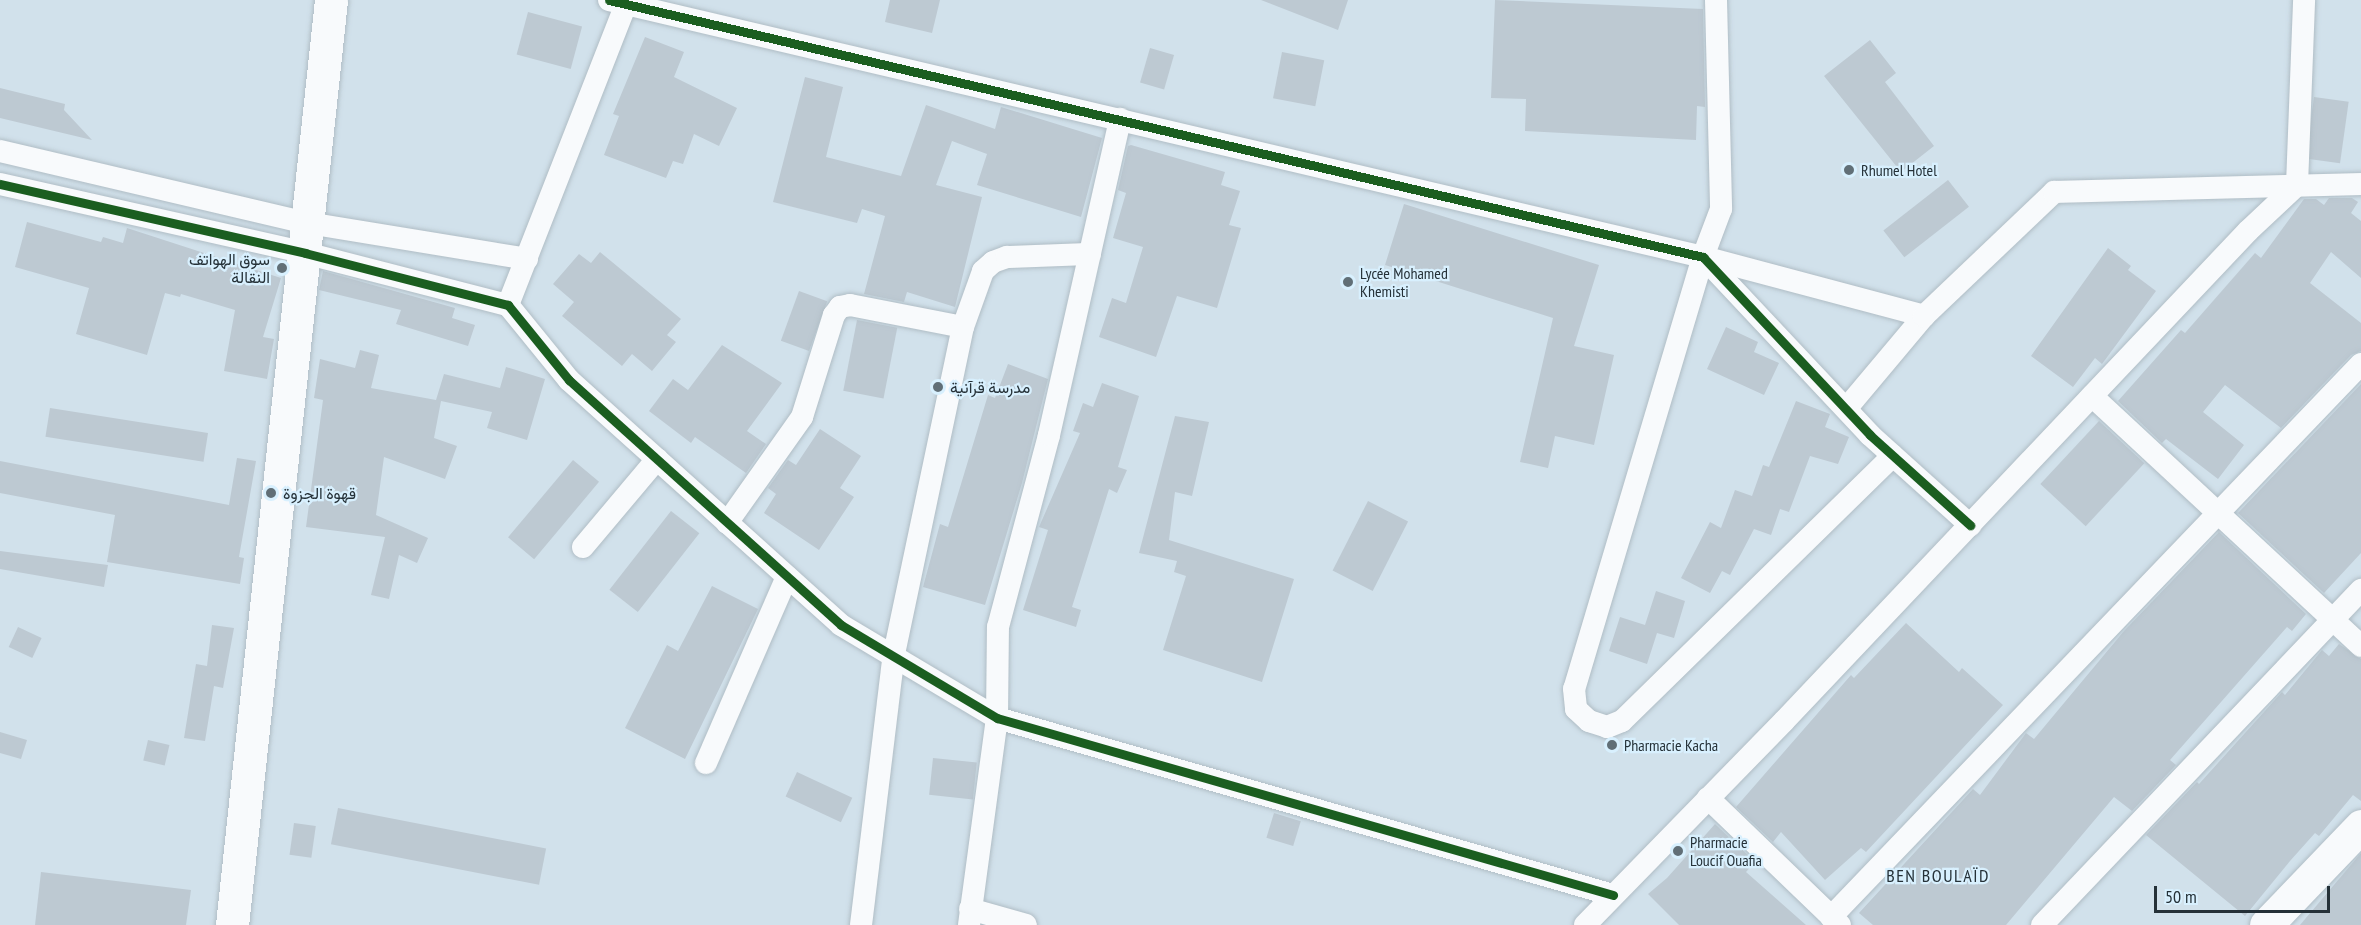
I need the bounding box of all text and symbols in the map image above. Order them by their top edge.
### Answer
place label: Rhumel Hotel [1861,160,1937,180]
marker: Rhumel Hotel [1842,163,1856,177]
place label: سوق الهواتف النقالة [189,249,270,287]
marker: سوق الهواتف النقالة [275,261,289,275]
place label: Lycée Mohamed Khemisti [1360,263,1448,301]
marker: Lycée Mohamed Khemisti [1341,275,1355,289]
place label: مدرسة قرآنية [950,377,1030,397]
marker: مدرسة قرآنية [931,380,945,394]
place label: قهوة الجزوة [283,483,356,503]
marker: قهوة الجزوة [264,486,278,500]
place label: Pharmacie Kacha [1624,735,1718,755]
marker: Pharmacie Kacha [1605,738,1619,752]
place label: Pharmacie Loucif Ouafia [1690,832,1762,870]
marker: Pharmacie Loucif Ouafia [1671,844,1685,858]
district label: BEN BOULAÏD [1886,865,1990,887]
scale bar [2157,874,2332,912]
text: 50 m [2165,885,2197,908]

